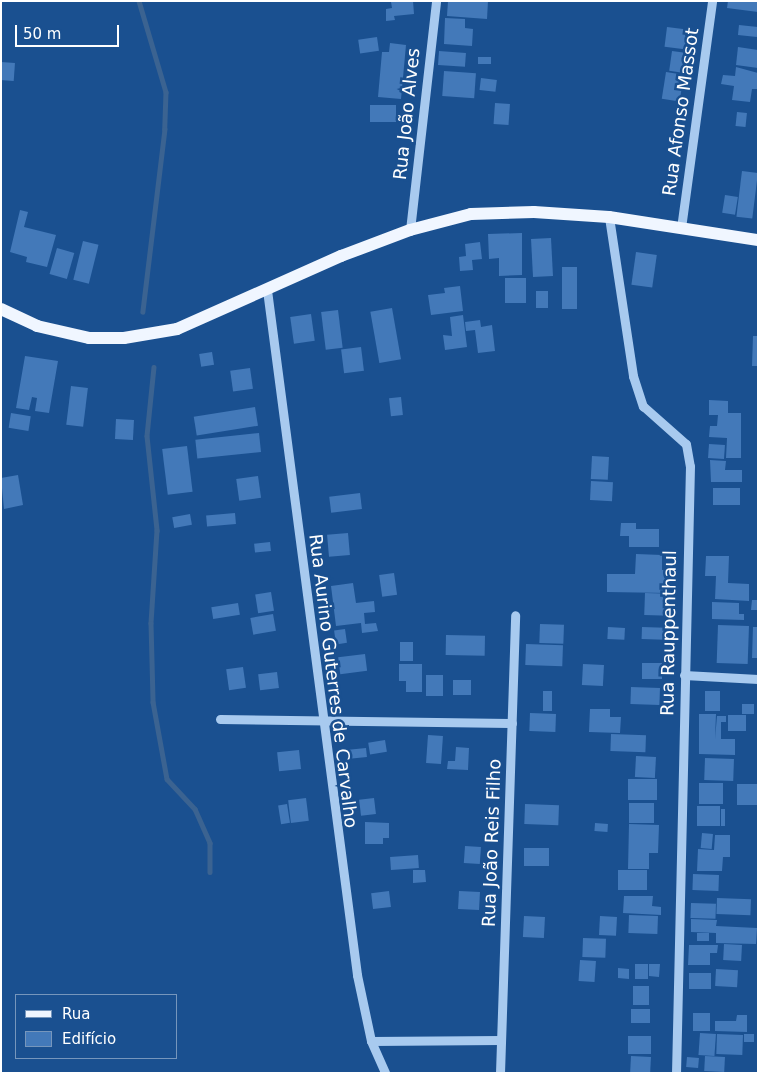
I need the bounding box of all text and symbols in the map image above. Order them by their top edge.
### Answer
scale bar [18,15,121,47]
text: 50 m [23,25,61,43]
street label: Rua Afonso Massot [658,26,704,198]
street label: Rua João Alves [389,47,425,181]
street label: Rua Aurino Guterres de Carvalho [304,533,362,829]
street label: Rua Rauppenthaul [657,550,681,716]
street label: Rua João Reis Filho [478,759,506,927]
legend [15,994,178,1059]
text: Rua [62,1005,90,1023]
text: Edifício [62,1030,116,1048]

